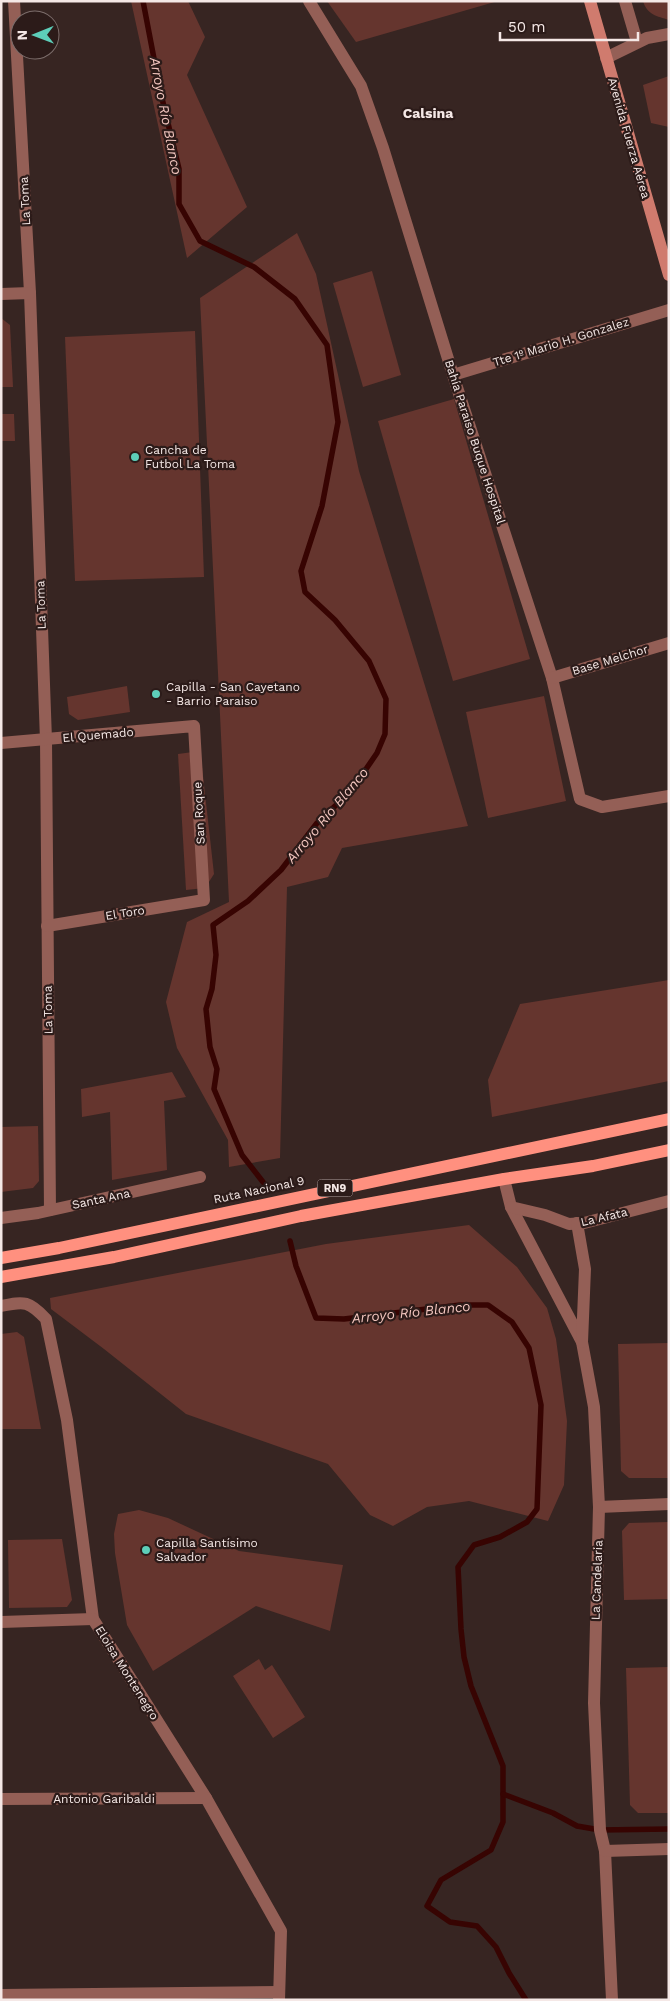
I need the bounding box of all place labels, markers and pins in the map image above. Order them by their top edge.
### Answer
place label: Cancha de Futbol La Toma [145,443,235,471]
marker: Cancha de Futbol La Toma [129,451,141,463]
place label: Capilla - San Cayetano - Barrio Paraiso [166,680,300,708]
marker: Capilla - San Cayetano - Barrio Paraiso [150,688,162,700]
place label: Capilla Santísimo Salvador [156,1536,258,1564]
marker: Capilla Santísimo Salvador [140,1544,152,1556]

